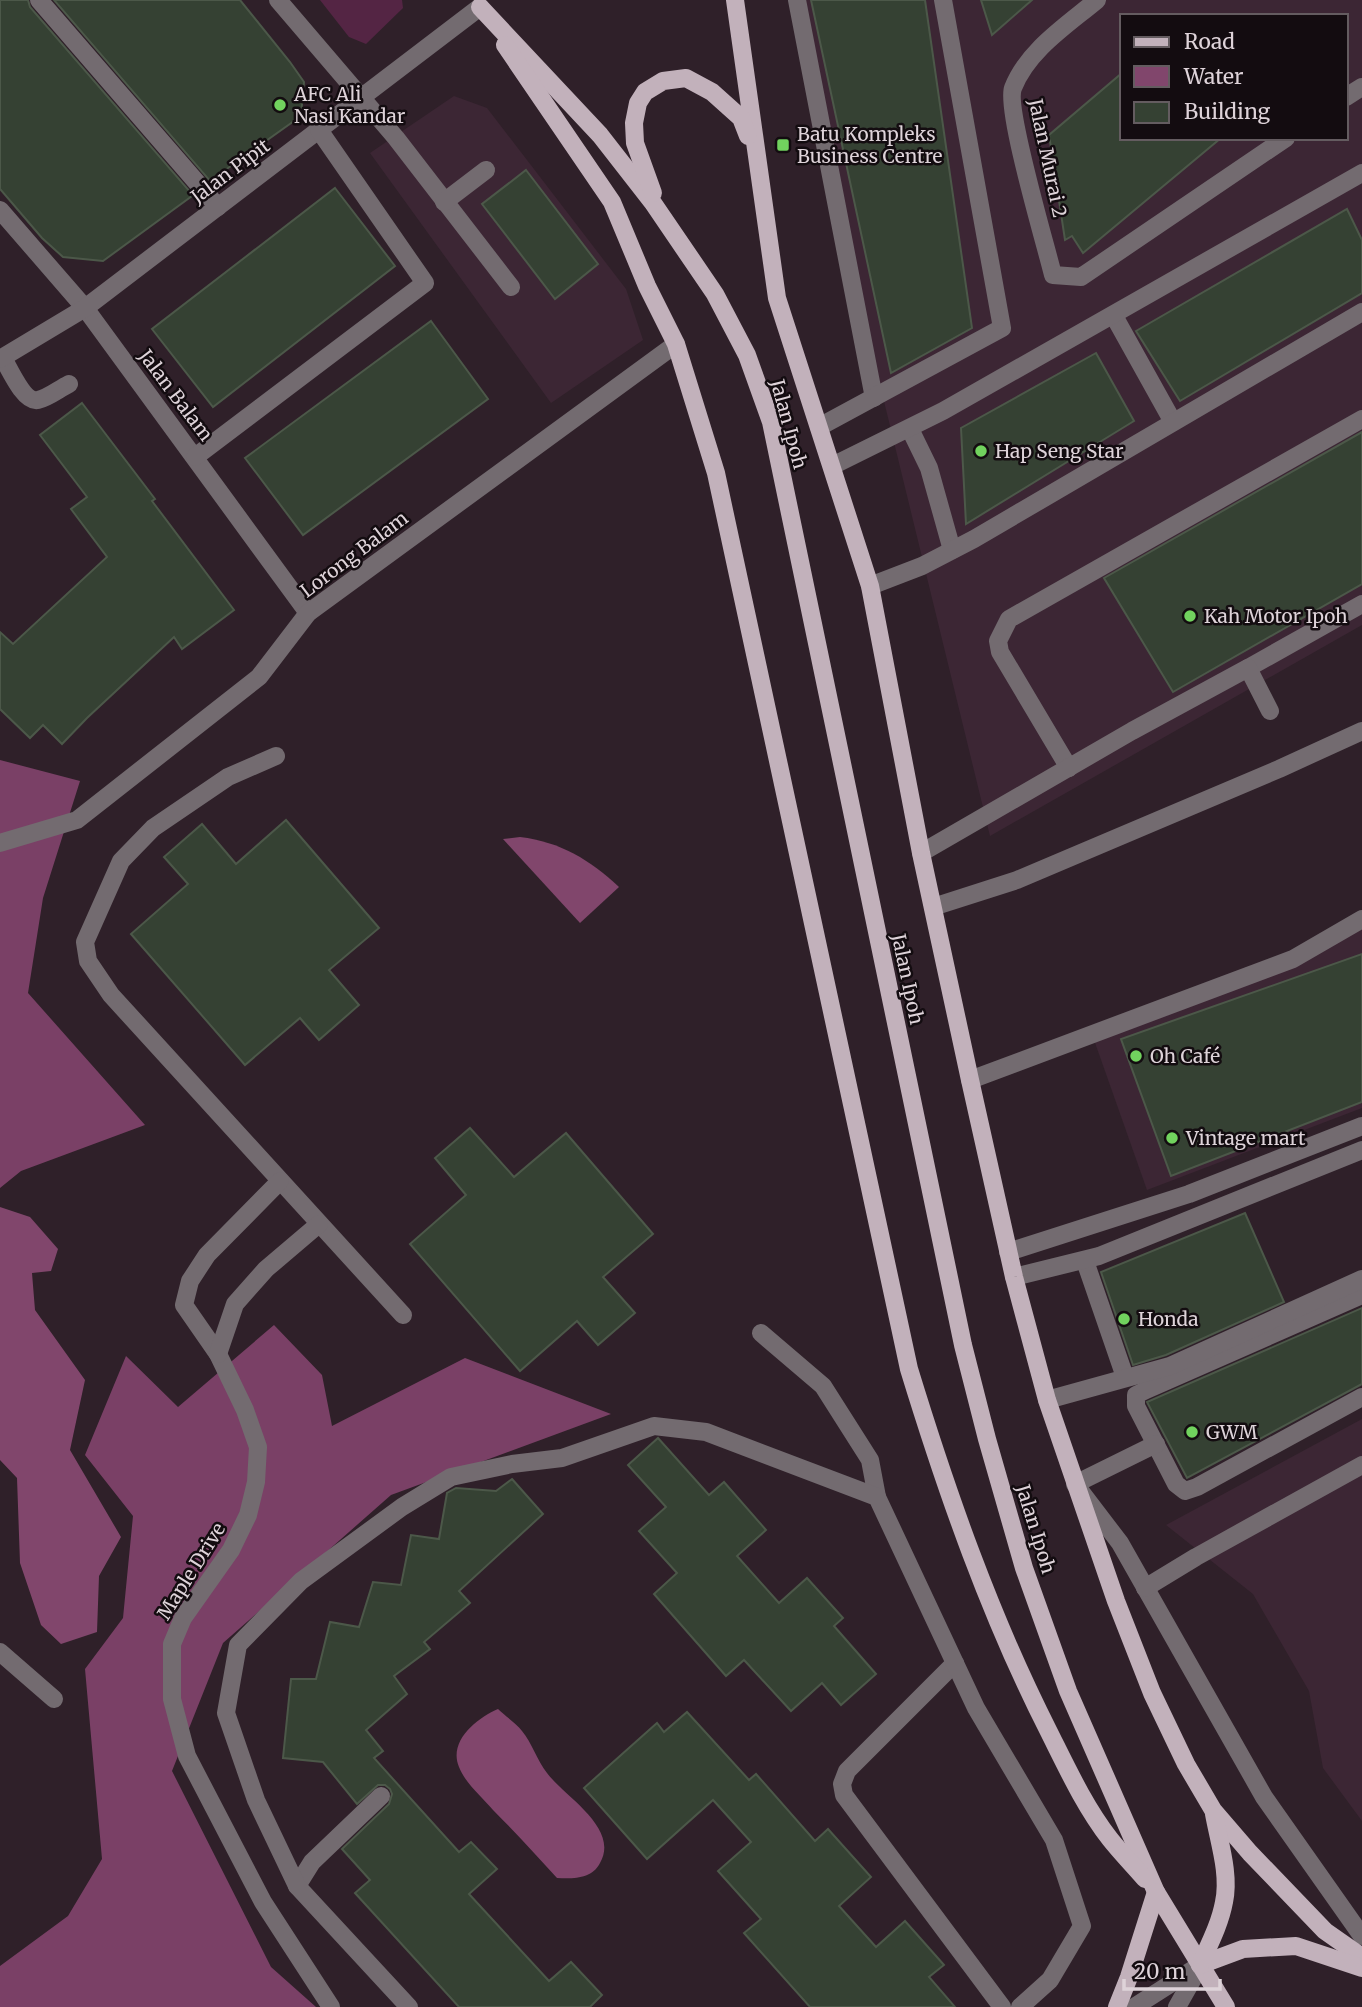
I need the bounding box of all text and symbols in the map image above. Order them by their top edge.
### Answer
legend [1120,14,1348,140]
text: Road [1184,28,1235,55]
text: Water [1183,63,1243,90]
place label: AFC Ali Nasi Kandar [293,82,406,128]
street label: Jalan Murai 2 [1024,96,1072,220]
marker: AFC Ali Nasi Kandar [272,97,288,113]
text: Building [1184,98,1271,125]
place label: Batu Kompleks Business Centre [797,122,943,168]
street label: Jalan Pipit [185,133,275,209]
marker: Batu Kompleks Business Centre [775,137,791,153]
street label: Jalan Balam [133,344,218,446]
street label: Jalan Ipoh [765,375,813,472]
place label: Hap Seng Star [995,439,1124,463]
marker: Hap Seng Star [973,443,989,459]
street label: Lorong Balam [295,506,413,602]
place label: Kah Motor Ipoh [1204,604,1348,628]
marker: Kah Motor Ipoh [1182,608,1198,624]
street label: Jalan Ipoh [886,931,929,1027]
place label: Oh Café [1150,1044,1220,1068]
marker: Oh Café [1128,1048,1144,1064]
place label: Vintage mart [1185,1126,1306,1150]
marker: Vintage mart [1164,1130,1180,1146]
place label: Honda [1138,1307,1198,1331]
marker: Honda [1116,1311,1132,1327]
place label: GWM [1206,1420,1258,1444]
marker: GWM [1184,1424,1200,1440]
street label: Jalan Ipoh [1011,1481,1061,1577]
street label: Maple Drive [152,1518,230,1624]
scale bar [1124,1948,1220,1992]
text: 20 m [1134,1958,1186,1985]

